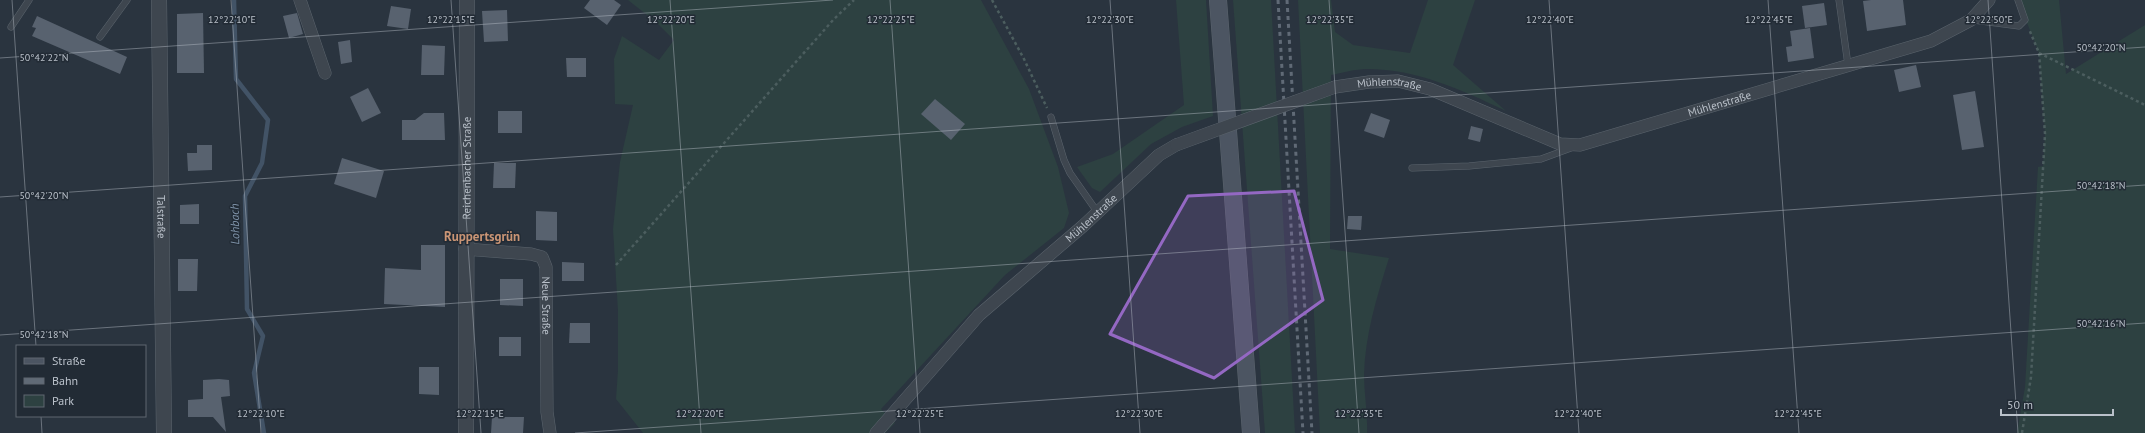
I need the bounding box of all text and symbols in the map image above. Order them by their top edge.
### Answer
text: 12°22'10"E [208,13,256,26]
text: 12°22'15"E [427,13,475,26]
text: 12°22'20"E [647,13,695,26]
text: 12°22'25"E [867,13,915,26]
text: 12°22'30"E [1086,13,1134,26]
text: 12°22'35"E [1306,13,1354,26]
text: 12°22'40"E [1526,13,1574,26]
text: 12°22'45"E [1745,13,1793,26]
text: 12°22'50"E [1965,13,2013,26]
text: 50°42'20"N [2076,41,2126,54]
text: 50°42'22"N [19,51,69,64]
street label: Mühlenstraße [1356,74,1424,94]
street label: Mühlenstraße [1686,88,1753,120]
street label: Reichenbacher Straße [459,116,474,219]
text: 50°42'18"N [2076,179,2126,192]
text: 50°42'20"N [19,189,69,202]
street label: Mühlenstraße [1062,191,1120,245]
street label: Talstraße [154,195,169,239]
water label: Lohbach [227,203,242,245]
district label: Ruppertsgrün [444,228,520,245]
street label: Neue Straße [539,276,553,335]
text: 50°42'16"N [2076,317,2126,330]
text: 50°42'18"N [19,328,69,341]
legend [16,345,146,417]
text: Straße [52,353,86,368]
text: Bahn [52,373,78,388]
scale bar [2001,391,2113,417]
text: Park [52,393,74,408]
text: 50 m [2007,397,2033,412]
text: 12°22'10"E [237,407,285,420]
text: 12°22'15"E [456,407,504,420]
text: 12°22'20"E [676,407,724,420]
text: 12°22'25"E [896,407,944,420]
text: 12°22'30"E [1115,407,1163,420]
text: 12°22'35"E [1335,407,1383,420]
text: 12°22'40"E [1554,407,1602,420]
text: 12°22'45"E [1774,407,1822,420]

